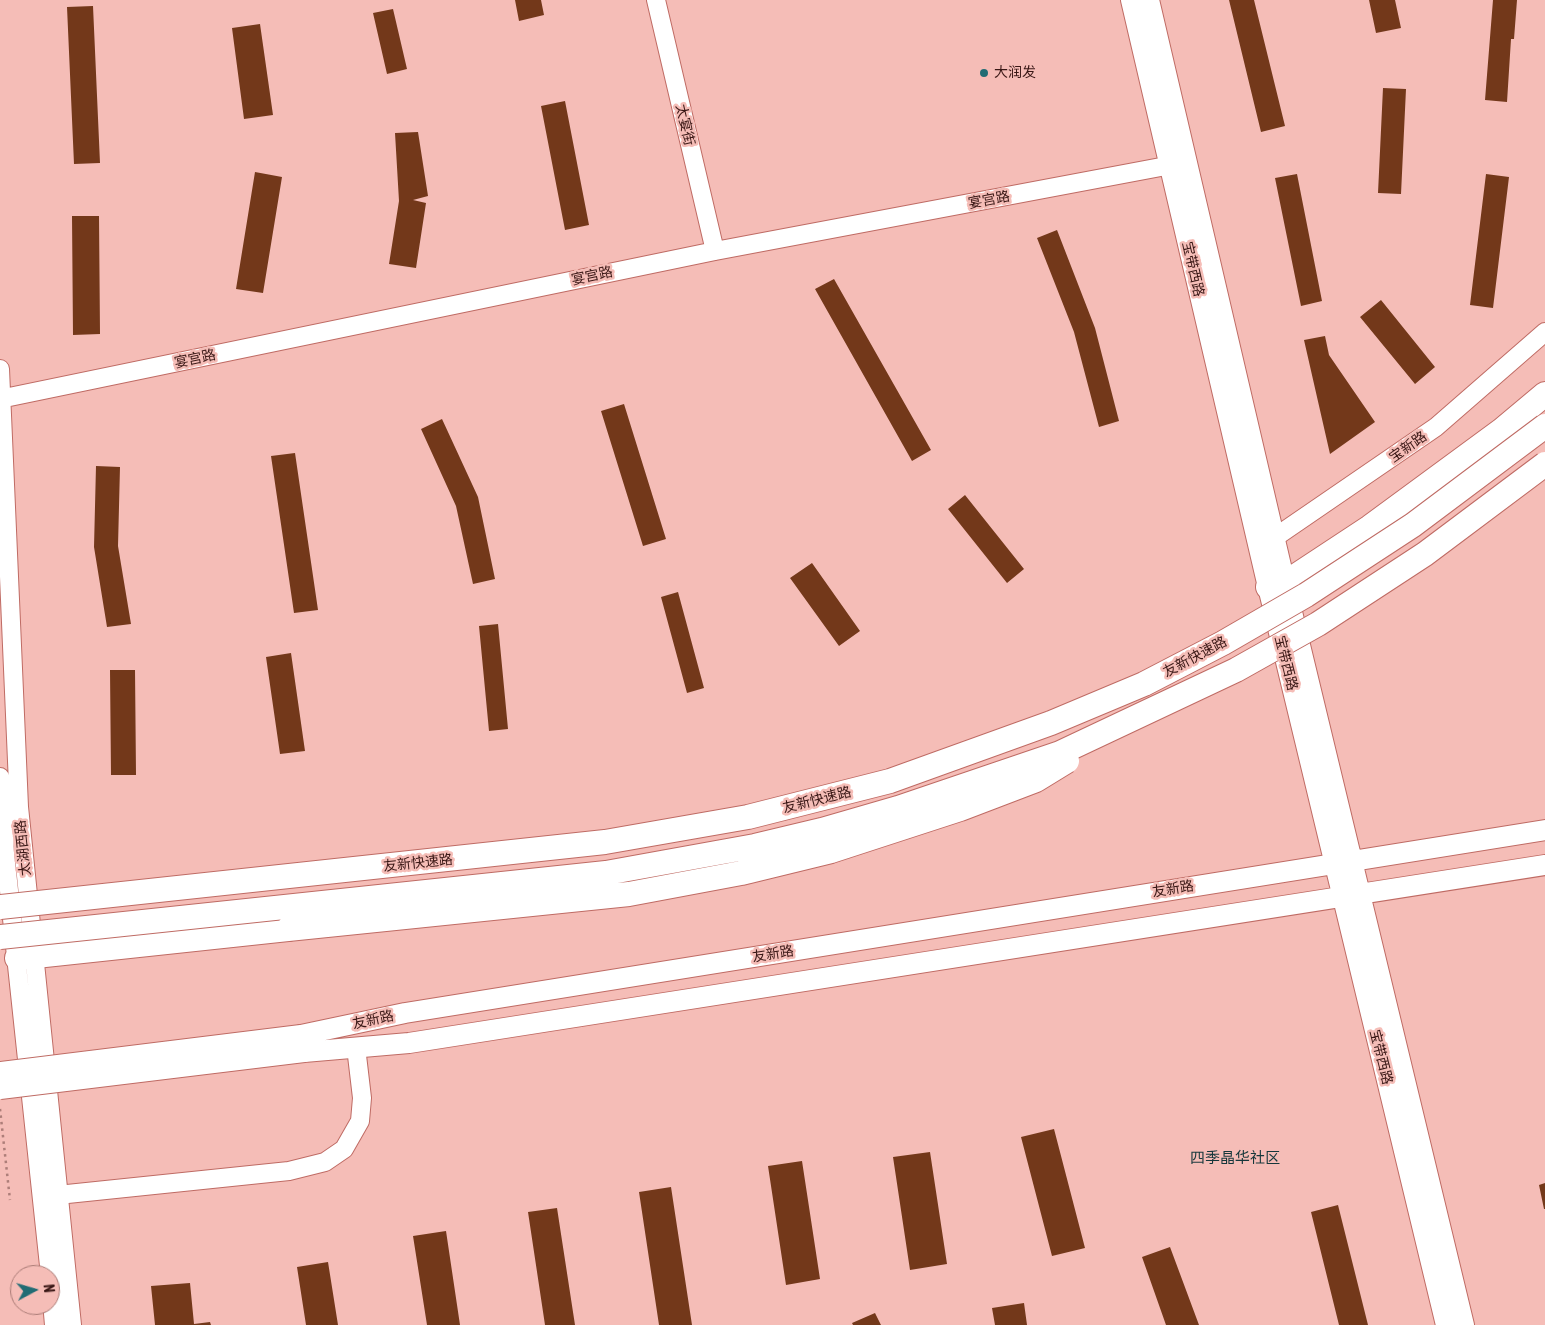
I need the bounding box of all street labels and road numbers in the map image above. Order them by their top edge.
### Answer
street label: 太宴街 [672,103,698,147]
street label: 宴宫路 [967,188,1011,212]
street label: 宝带西路 [1179,240,1207,298]
street label: 宴宫路 [570,263,614,289]
street label: 宴宫路 [173,346,217,372]
street label: 宝新路 [1386,428,1430,466]
street label: 友新快速路 [1160,633,1230,681]
street label: 宝带西路 [1271,634,1301,692]
street label: 友新快速路 [781,783,853,817]
street label: 太湖西路 [12,819,34,877]
street label: 友新快速路 [382,851,454,875]
street label: 友新路 [1151,877,1195,901]
street label: 友新路 [751,942,795,966]
street label: 友新路 [351,1007,395,1033]
street label: 宝带西路 [1366,1028,1396,1086]

